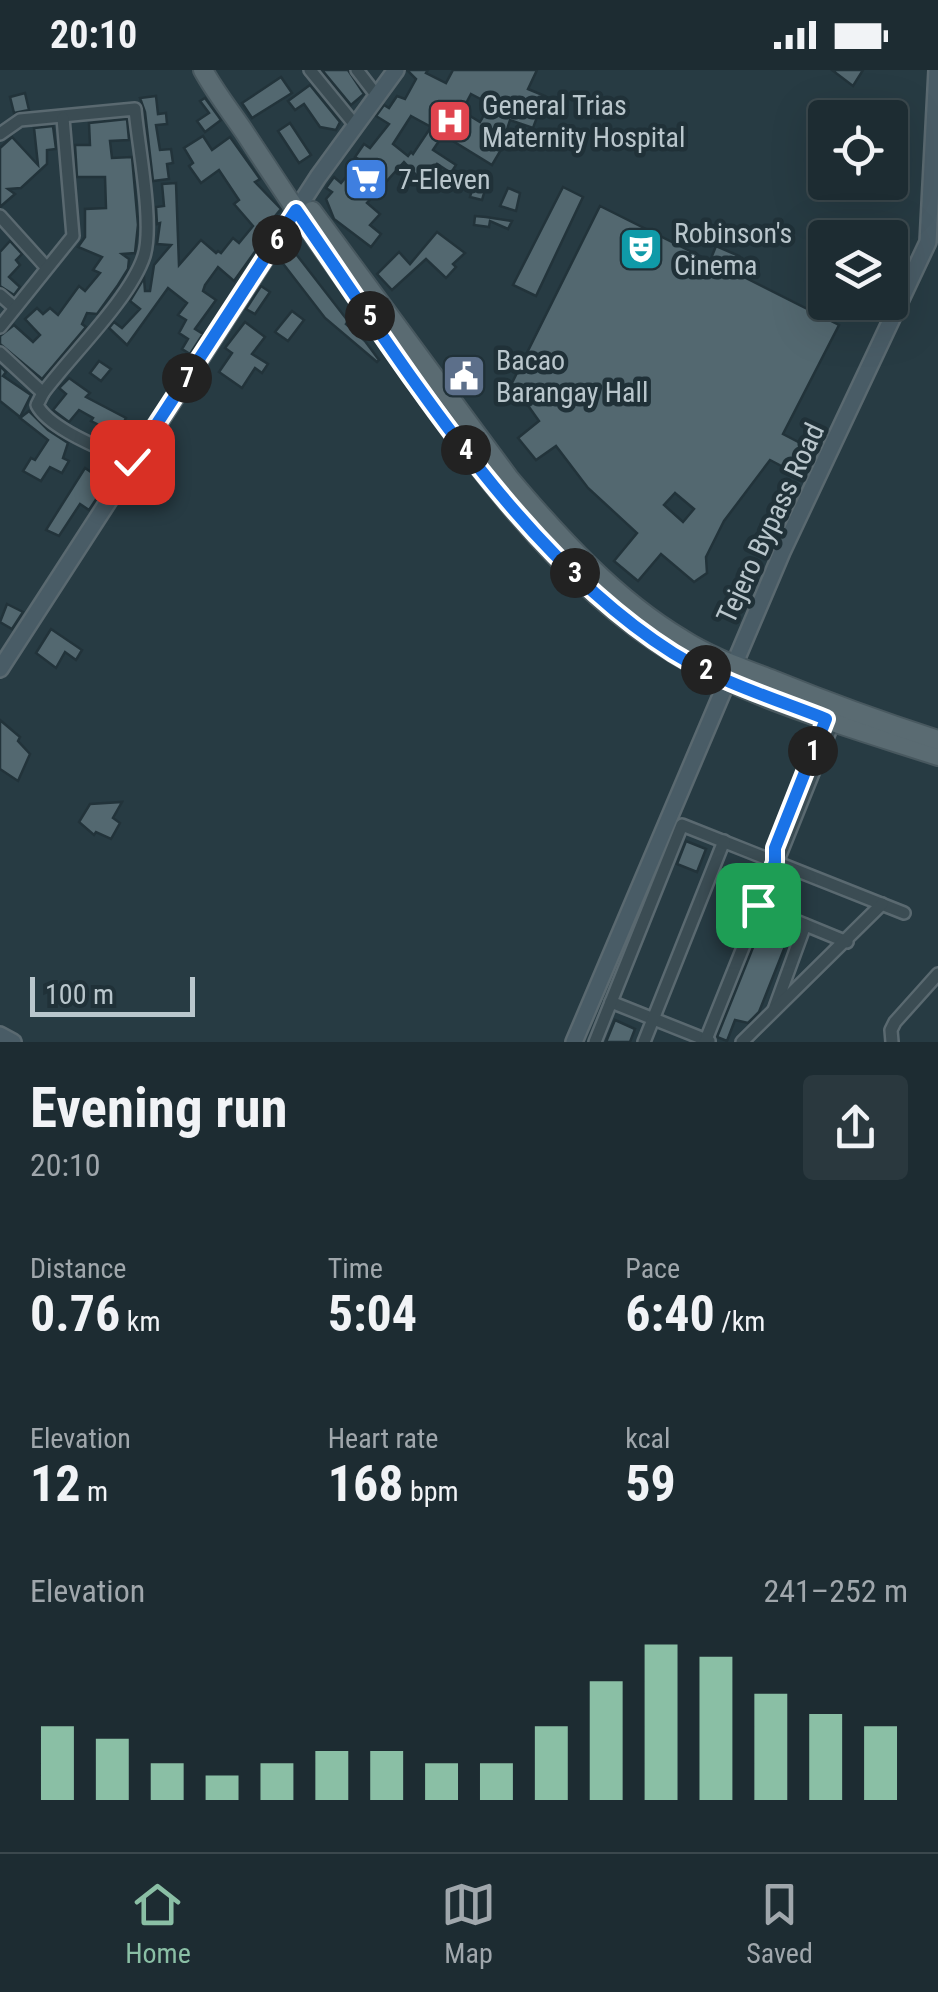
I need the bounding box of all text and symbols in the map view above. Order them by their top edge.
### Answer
text: 20:10 [50,13,137,57]
place label: General Trias Maternity Hospital [482,89,685,154]
hospital icon: General Trias Maternity Hospital [427,98,473,144]
map controls [808,100,908,320]
button: locate [808,100,908,200]
supermarket icon: 7-Eleven [343,156,389,202]
place label: 7-Eleven [398,163,491,196]
pin: 6 [252,215,302,265]
place label: Robinson's Cinema [674,217,792,282]
button: layers [808,220,908,320]
text: 6 [270,223,284,256]
theatre icon: Robinson's Cinema [618,226,664,272]
pin: 5 [345,291,395,341]
text: 5 [363,299,377,332]
place label: Bacao Barangay Hall [496,344,648,409]
pin: 7 [162,353,212,403]
public building icon: Bacao Barangay Hall [441,353,487,399]
text: 7 [180,361,194,394]
street label: Tejero Bypass Road [710,418,831,628]
pin [90,420,175,505]
pin: 4 [441,425,491,475]
text: 4 [459,433,473,466]
icon: check [105,435,160,490]
pin: 3 [550,548,600,598]
text: 3 [568,556,582,589]
pin: 2 [681,645,731,695]
text: 2 [699,653,713,686]
pin: 1 [788,726,838,776]
text: 1 [806,734,820,767]
pin [716,863,801,948]
icon: arrive [731,878,786,933]
scale bar [30,972,195,1016]
text: 100 m [45,978,114,1011]
button: share [803,1075,908,1180]
text: Evening run [30,1076,288,1140]
text: 20:10 [30,1146,101,1184]
text: Distance [30,1252,127,1285]
text: Time [328,1252,383,1285]
text: Pace [625,1252,680,1285]
text: 0.76 [30,1285,120,1343]
text: 5:04 [328,1285,417,1343]
text: 6:40 [625,1285,715,1343]
text: km [120,1305,160,1338]
text: /km [715,1305,765,1338]
text: Elevation [30,1422,131,1455]
text: Heart rate [328,1422,438,1455]
text: kcal [625,1422,670,1455]
text: 12 [30,1455,81,1513]
text: 168 [328,1455,403,1513]
text: 59 [625,1455,676,1513]
text: m [81,1475,108,1508]
text: bpm [403,1475,459,1508]
text: Elevation [30,1572,145,1610]
text: 241–252 m [763,1572,908,1610]
tab: Home [125,1877,191,1970]
tab: Map [441,1877,496,1970]
tab: Saved [746,1877,813,1970]

